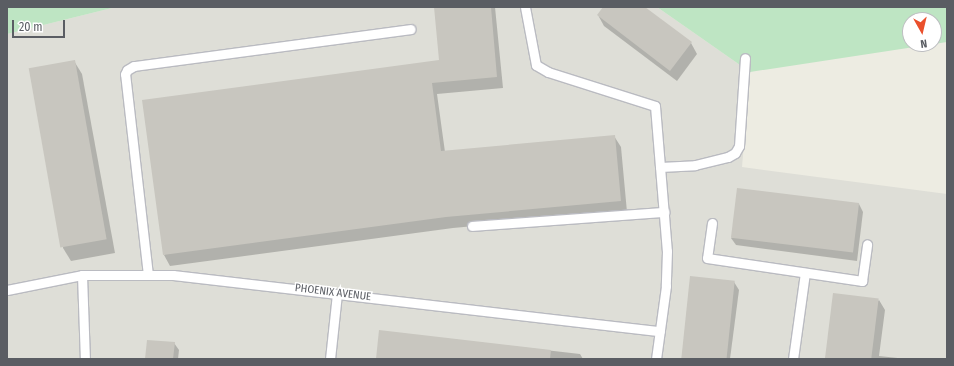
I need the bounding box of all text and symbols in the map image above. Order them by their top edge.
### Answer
scale bar [14,12,67,38]
north arrow [902,12,942,52]
text: 20 m [19,20,43,34]
text: N [919,36,928,50]
street label: PHOENIX AVENUE [294,282,372,304]

